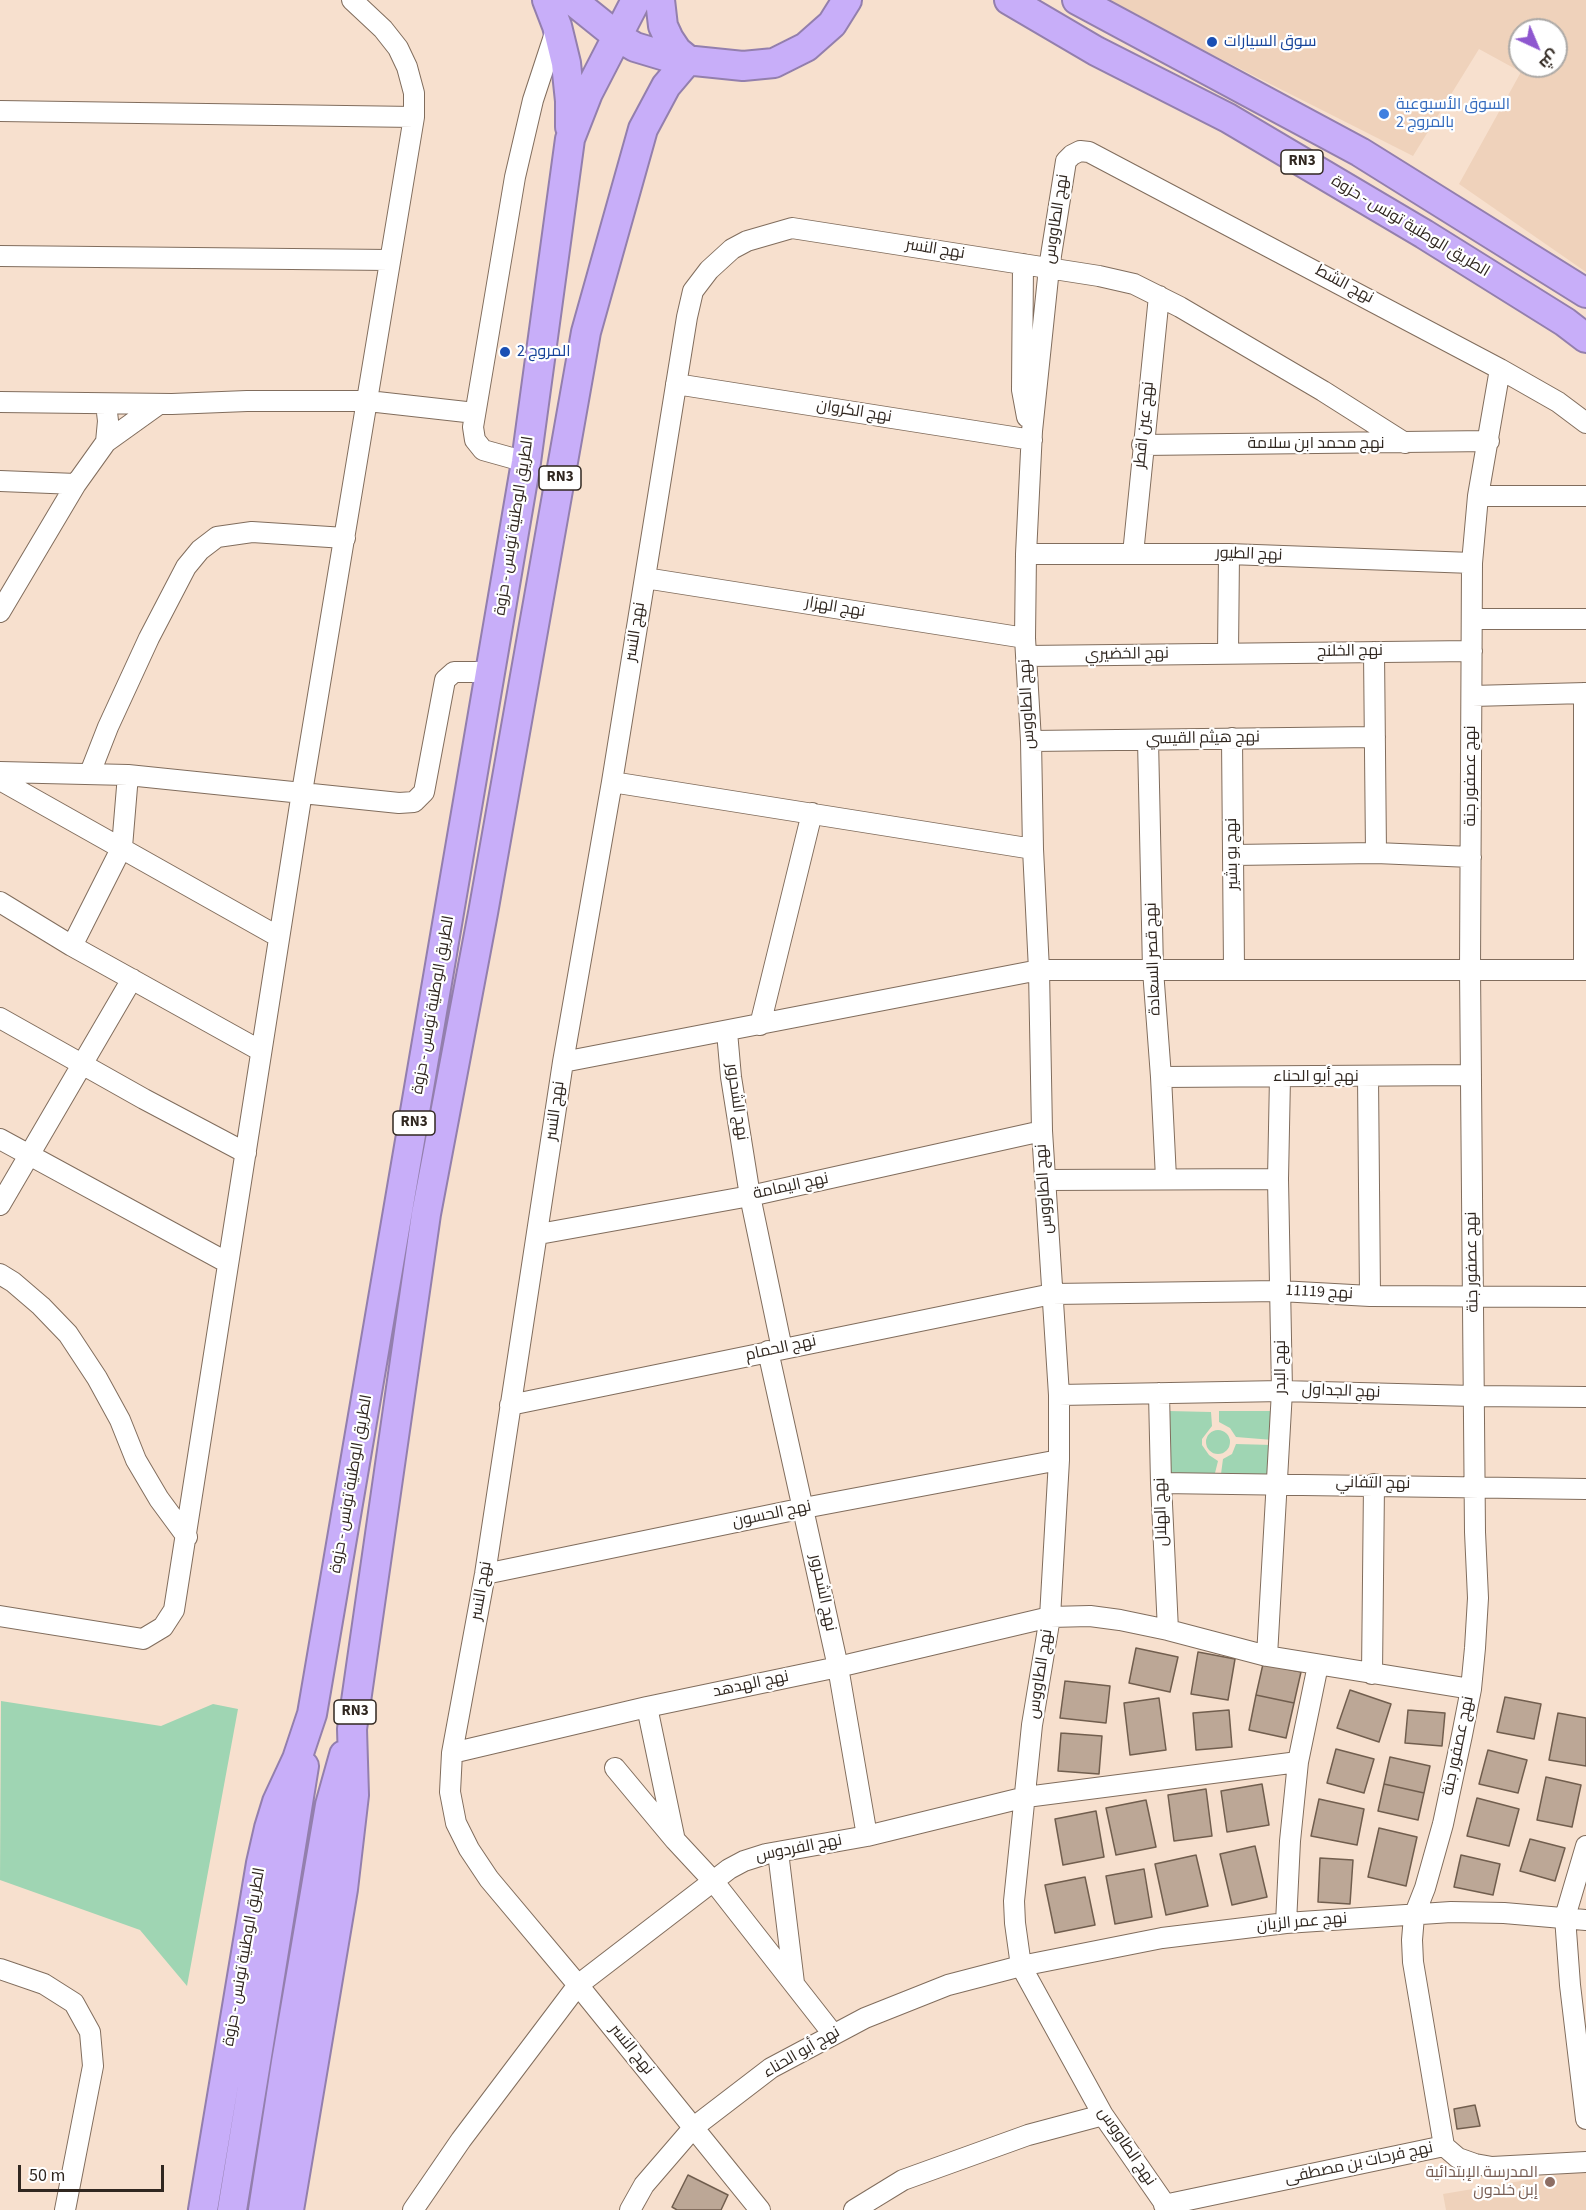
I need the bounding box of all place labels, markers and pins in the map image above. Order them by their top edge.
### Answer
place label: سوق السيارات [1224,32,1317,52]
marker: سوق السيارات [1205,35,1219,49]
place label: السوق الأسبوعية بالمروج 2 [1396,95,1510,133]
marker: السوق الأسبوعية بالمروج 2 [1377,107,1391,121]
place label: المروج 2 [517,342,570,362]
marker: المروج 2 [498,345,512,359]
place label: المدرسة الإبتدائية إبن خلدون [1425,2163,1538,2201]
marker: المدرسة الإبتدائية إبن خلدون [1543,2175,1557,2189]

